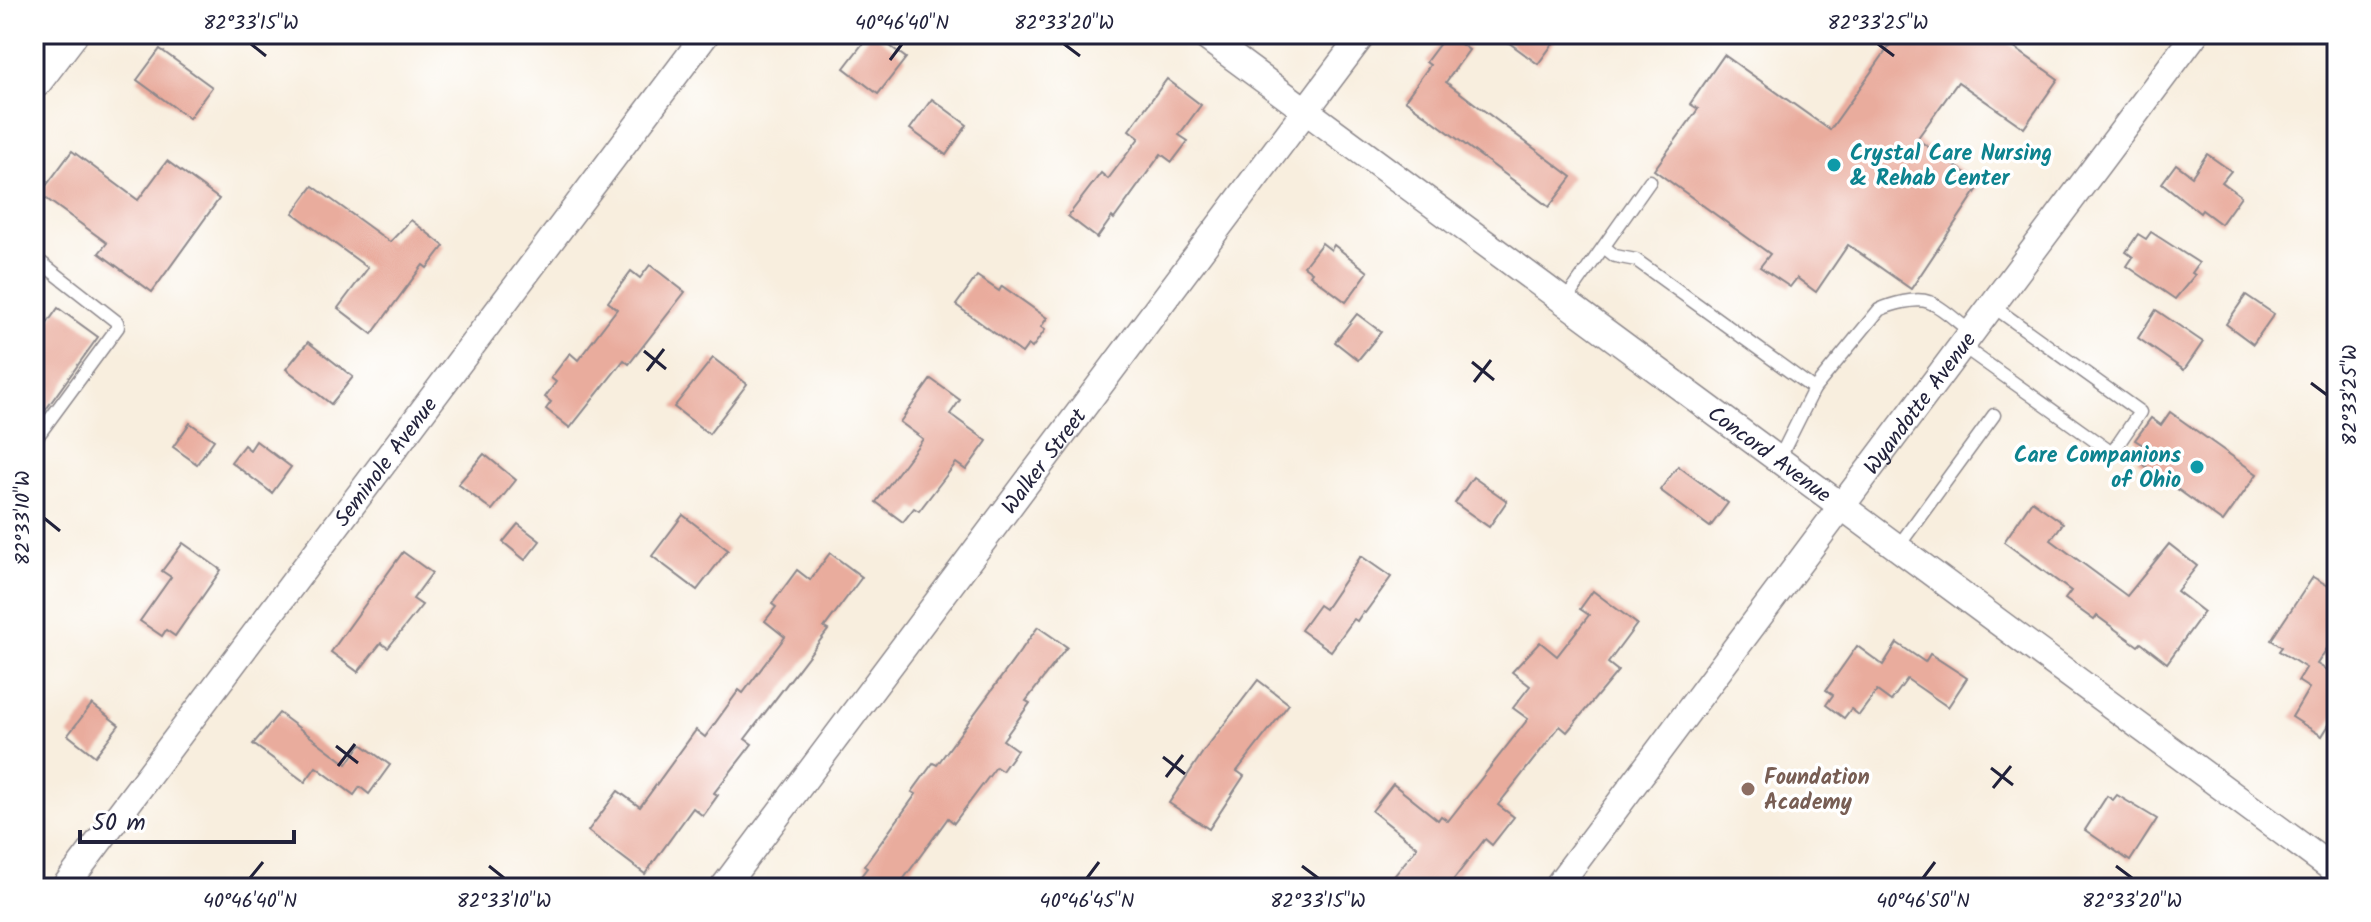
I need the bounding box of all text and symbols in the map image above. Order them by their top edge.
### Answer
text: 82°33'15"W [203,8,299,40]
text: 40°46'40"N [855,8,949,40]
text: 82°33'20"W [1014,8,1114,40]
text: 82°33'25"W [1828,8,1928,40]
place label: Crystal Care Nursing & Rehab Center [1850,137,2052,197]
marker: Crystal Care Nursing & Rehab Center [1825,156,1843,174]
street label: Wyandotte Avenue [1856,325,1986,483]
text: 82°33'25"W [2335,345,2367,445]
street label: Seminole Avenue [326,390,447,535]
street label: Concord Avenue [1699,398,1838,513]
street label: Walker Street [994,401,1097,523]
place label: Care Companions of Ohio [2014,439,2182,499]
marker: Care Companions of Ohio [2188,458,2206,476]
text: 82°33'10"W [8,471,40,565]
place label: Foundation Academy [1764,761,1870,821]
marker: Foundation Academy [1739,780,1757,798]
scale bar [80,794,294,844]
text: 50 m [92,804,146,843]
text: 40°46'40"N [203,886,297,918]
text: 82°33'10"W [457,886,551,918]
text: 40°46'45"N [1040,886,1134,918]
text: 82°33'15"W [1270,886,1366,918]
text: 40°46'50"N [1876,886,1970,918]
text: 82°33'20"W [2082,886,2182,918]

